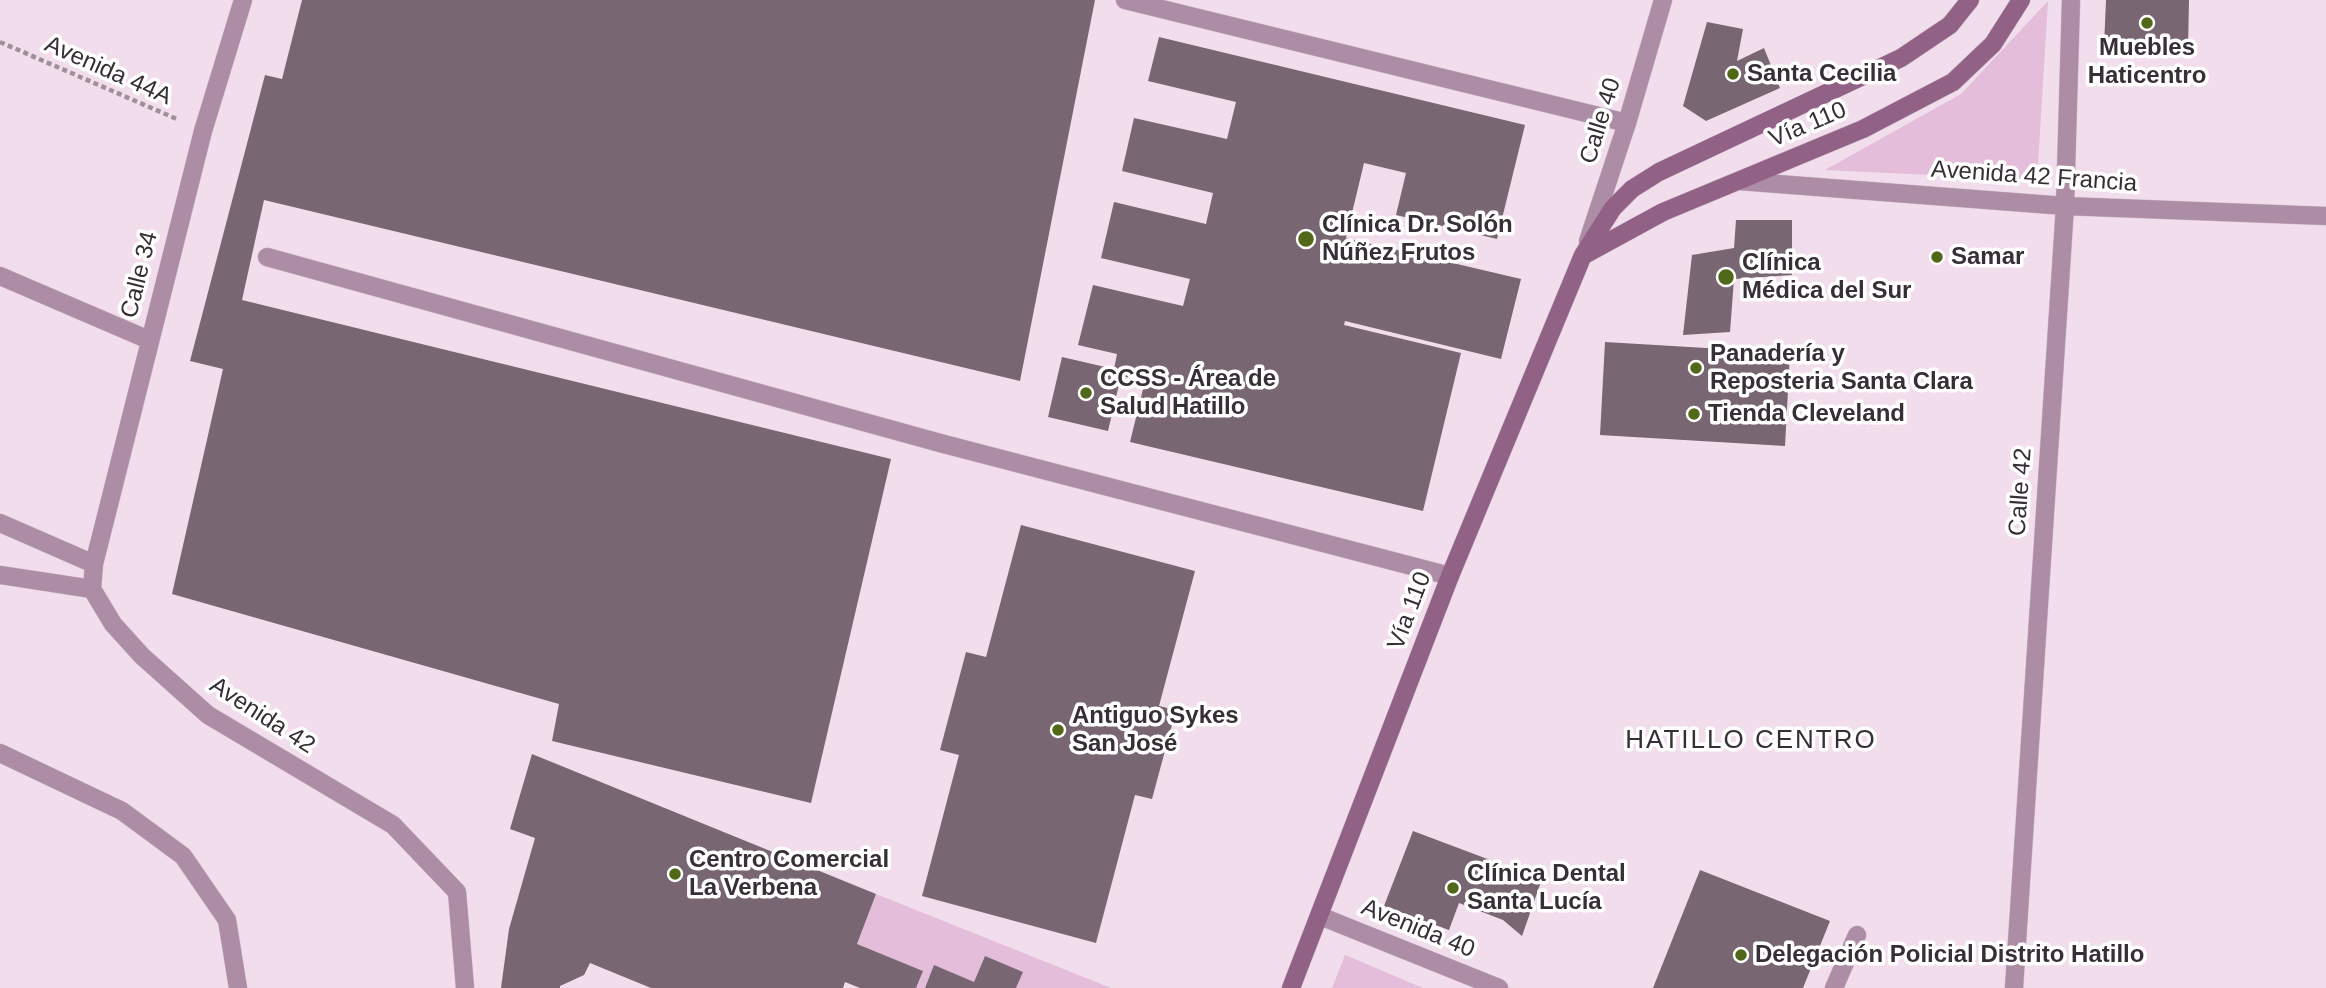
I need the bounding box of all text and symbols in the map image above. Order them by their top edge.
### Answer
marker: Muebles Haticentro [2139,15,2155,31]
street label: Avenida 44A [40,30,176,112]
place label: Muebles Haticentro [2088,34,2206,90]
place label: Santa Cecilia [1747,60,1896,88]
marker: Santa Cecilia [1725,66,1741,82]
street label: Calle 40 [1574,75,1628,167]
street label: Vía 110 [1765,96,1851,154]
street label: Avenida 42 Francia [1930,155,2138,199]
place label: Clínica Dr. Solón Núñez Frutos [1322,211,1513,267]
street label: Calle 34 [115,229,165,321]
marker: Clínica Dr. Solón Núñez Frutos [1296,229,1316,249]
place label: Samar [1951,243,2024,271]
place label: Clínica Médica del Sur [1742,249,1911,305]
marker: Samar [1929,249,1945,265]
marker: Clínica Médica del Sur [1716,267,1736,287]
place label: Panadería y Reposteria Santa Clara [1710,340,1973,396]
marker: Panadería y Reposteria Santa Clara [1688,360,1704,376]
place label: CCSS - Área de Salud Hatillo [1100,365,1276,421]
marker: CCSS - Área de Salud Hatillo [1078,385,1094,401]
place label: Tienda Cleveland [1708,400,1905,428]
marker: Tienda Cleveland [1686,406,1702,422]
street label: Calle 42 [2004,447,2038,537]
street label: Vía 110 [1382,568,1438,654]
street label: Avenida 42 [204,671,320,761]
place label: Antiguo Sykes San José [1072,702,1239,758]
marker: Antiguo Sykes San José [1050,722,1066,738]
district label: HATILLO CENTRO [1627,725,1875,757]
place label: Centro Comercial La Verbena [689,846,889,902]
place label: Clínica Dental Santa Lucía [1467,860,1626,916]
marker: Centro Comercial La Verbena [667,866,683,882]
marker: Clínica Dental Santa Lucía [1445,880,1461,896]
street label: Avenida 40 [1357,893,1479,965]
place label: Delegación Policial Distrito Hatillo [1755,941,2144,969]
marker: Delegación Policial Distrito Hatillo [1733,947,1749,963]

